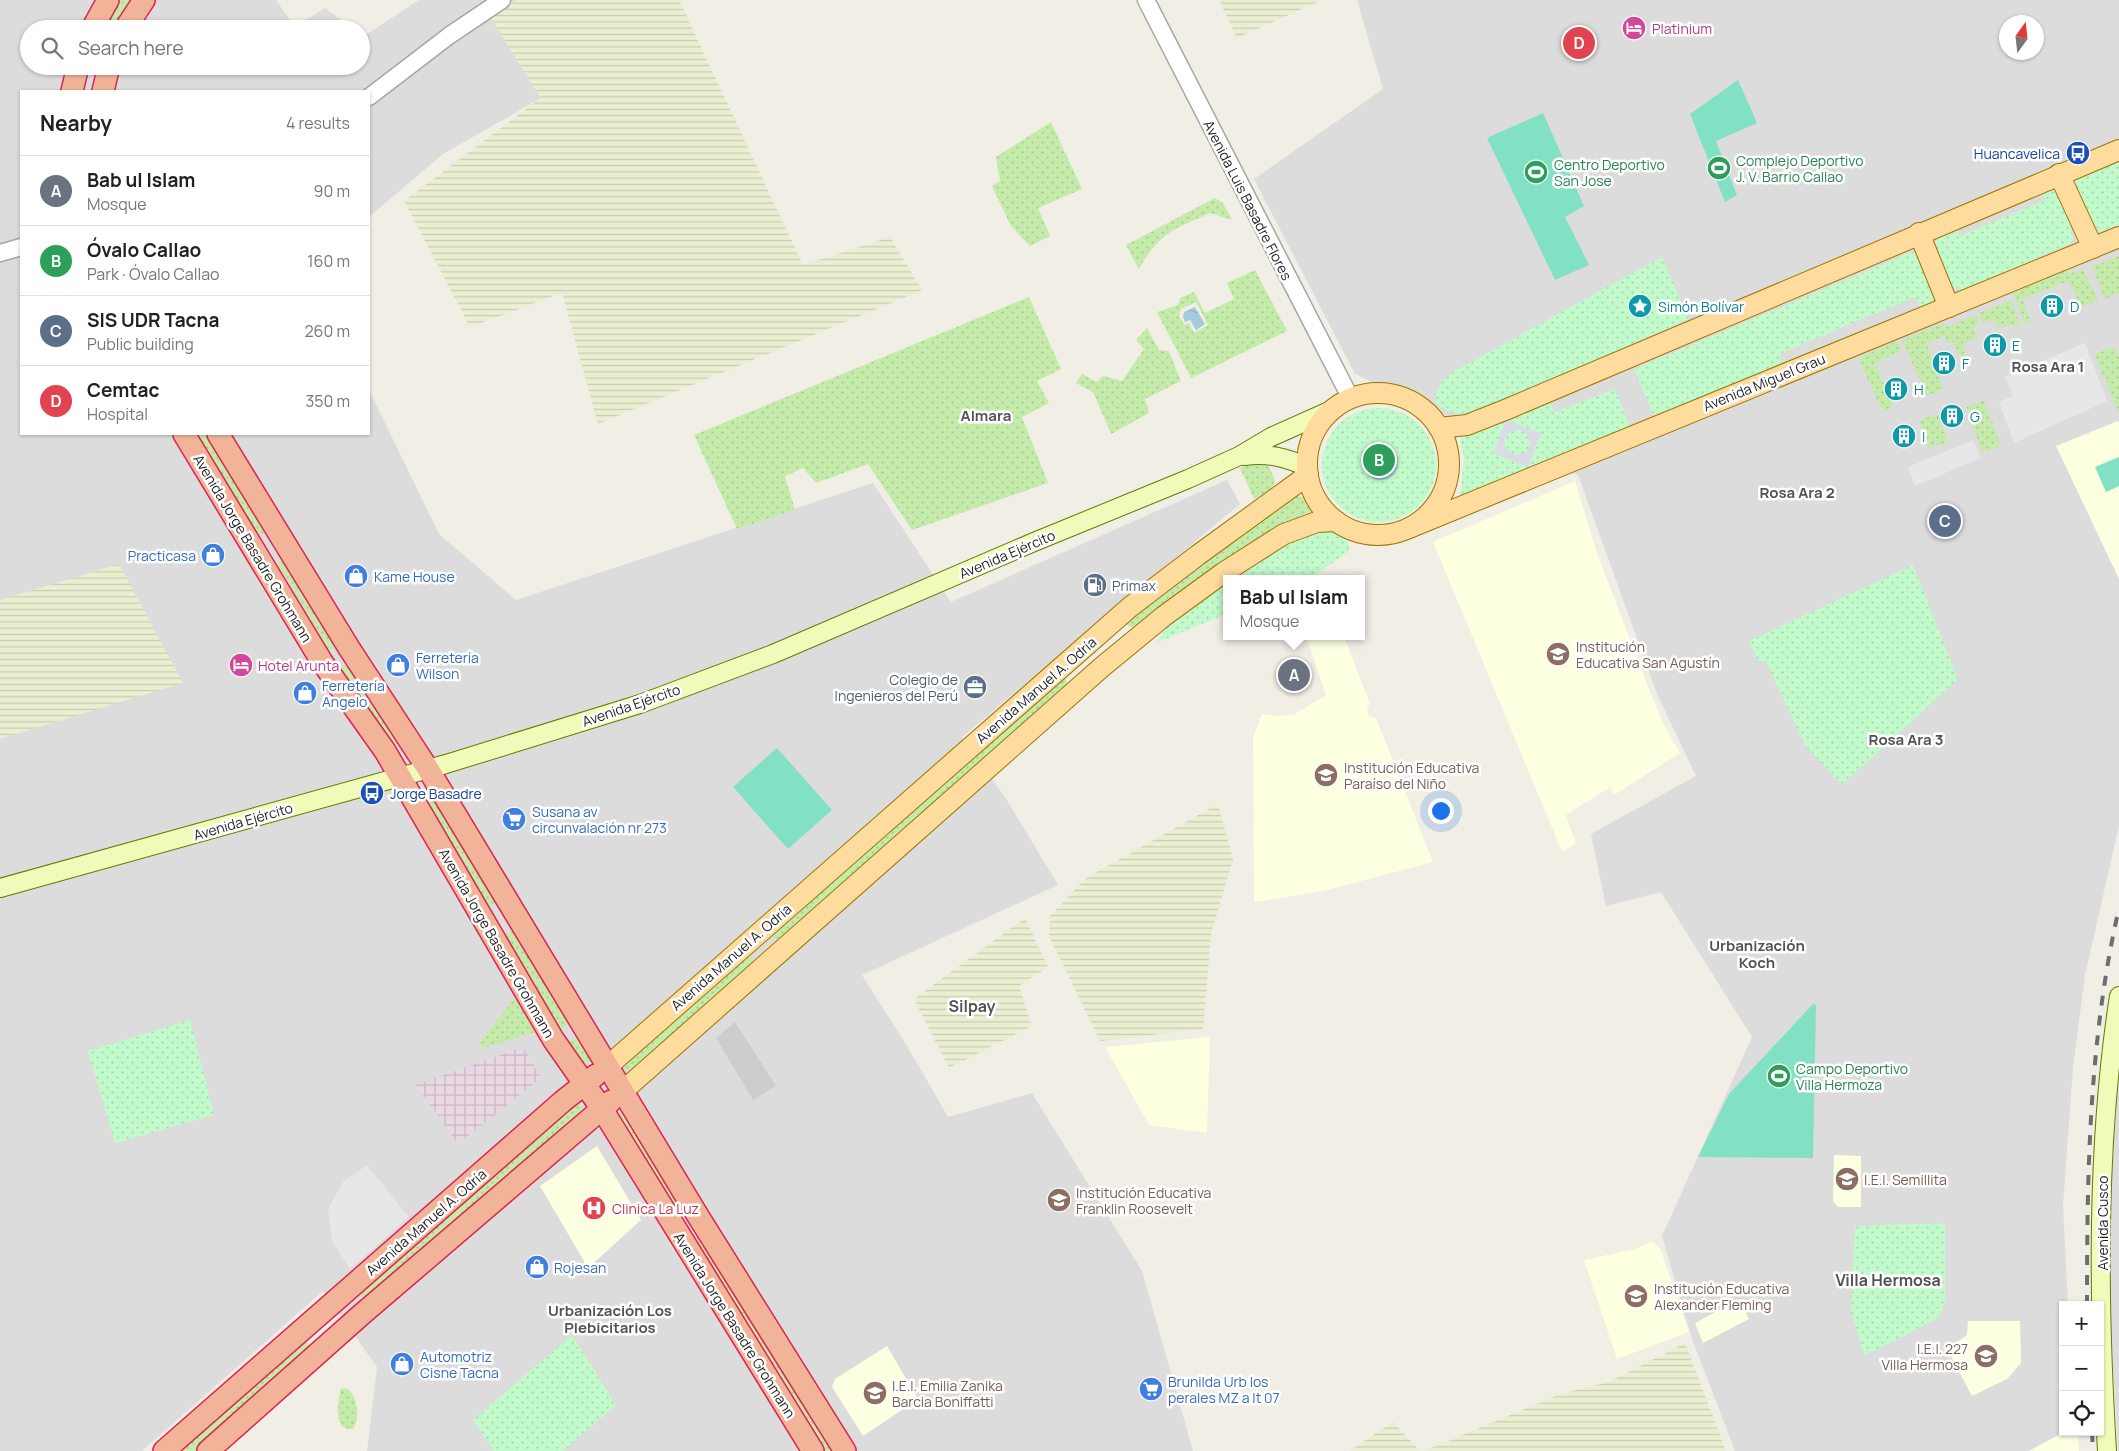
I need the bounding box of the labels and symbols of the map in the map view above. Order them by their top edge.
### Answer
hotel icon: Platinium [1621,15,1647,41]
north arrow [1999,15,2044,60]
place label: Platinium [1652,19,1712,38]
pin: D [1563,24,1595,62]
street label: Avenida Luis Basadre Flores [1199,117,1297,283]
bus stop icon: Huancavelica [2065,140,2091,166]
place label: Huancavelica [1974,144,2060,163]
place label: Complejo Deportivo J. V. Barrio Callao [1736,151,1863,186]
place label: Centro Deportivo San Jose [1554,155,1665,190]
sports icon: Complejo Deportivo J. V. Barrio Callao [1706,155,1732,181]
sports icon: Centro Deportivo San Jose [1523,159,1549,185]
place icon: Simón Bolívar [1627,293,1653,319]
building icon: D [2039,293,2065,319]
place label: Simón Bolívar [1658,297,1744,316]
place label: D [2070,297,2079,316]
building icon: E [1982,332,2008,358]
place label: E [2012,336,2020,355]
street label: Avenida Miguel Grau [1700,349,1828,415]
building icon: F [1931,350,1957,376]
place label: F [1962,354,1969,373]
district label: Rosa Ara 1 [2012,356,2084,377]
building icon: H [1883,376,1909,402]
place label: H [1914,380,1924,399]
building icon: G [1939,403,1965,429]
district label: Almara [961,405,1011,426]
place label: G [1970,407,1980,426]
building icon: I [1891,423,1917,449]
place label: I [1922,427,1925,446]
pin: B [1363,441,1395,479]
street label: Avenida Jorge Basadre Grohmann [189,451,317,645]
district label: Rosa Ara 2 [1759,482,1835,503]
pin: C [1929,502,1961,540]
street label: Avenida Ejército [956,525,1058,583]
shop icon: Practicasa [200,542,226,568]
place label: Practicasa [128,546,196,565]
shop icon: Kame House [343,563,369,589]
place label: Kame House [374,567,455,586]
fuel station icon: Primax [1082,572,1108,598]
place label: Primax [1112,576,1156,595]
street label: Avenida Manuel A. Odría [972,632,1100,748]
place label: Institución Educativa San Agustín [1576,637,1720,672]
school or university icon: Institución Educativa San Agustín [1545,641,1571,667]
place label: Ferretería Wilson [416,648,479,683]
hotel icon: Hotel Arunta [228,652,254,678]
shop icon: Ferretería Wilson [385,652,411,678]
place label: Hotel Arunta [258,656,339,675]
pin: A [1278,656,1310,694]
place label: Colegio de Ingenieros del Perú [835,670,958,705]
office icon: Colegio de Ingenieros del Perú [962,674,988,700]
place label: Ferretería Angelo [322,676,385,711]
street label: Avenida Ejército [579,679,683,731]
shop icon: Ferretería Angelo [292,680,318,706]
district label: Rosa Ara 3 [1869,729,1943,750]
place label: Institución Educativa Paraíso del Niño [1344,758,1479,793]
school or university icon: Institución Educativa Paraíso del Niño [1313,762,1339,788]
bus stop icon: Jorge Basadre [359,780,385,806]
place label: Jorge Basadre [390,784,482,803]
street label: Avenida Ejército [191,798,295,844]
your location [1428,798,1454,824]
place label: Susana av circunvalación nr 273 [532,802,667,837]
supermarket icon: Susana av circunvalación nr 273 [501,806,527,832]
street label: Avenida Jorge Basadre Grohmann [435,845,559,1041]
street label: Avenida Manuel A. Odría [667,899,795,1015]
district label: Urbanización Koch [1709,935,1805,973]
district label: Silpay [948,995,996,1017]
place label: Campo Deportivo Villa Hermoza [1796,1059,1908,1094]
sports icon: Campo Deportivo Villa Hermoza [1766,1063,1792,1089]
street label: Avenida Manuel A. Odría [362,1164,490,1280]
school or university icon: I.E.I. Semillita [1834,1166,1860,1192]
place label: I.E.I. Semillita [1864,1170,1947,1189]
street label: Avenida Cusco [2093,1175,2112,1271]
place label: Institución Educativa Franklin Roosevelt [1076,1183,1211,1218]
school or university icon: Institución Educativa Franklin Roosevelt [1046,1187,1072,1213]
hospital icon: Clinica La Luz [581,1195,607,1221]
place label: Clinica La Luz [612,1199,699,1218]
street label: Avenida Jorge Basadre Grohmann [670,1228,800,1422]
shop icon: Rojesan [524,1254,550,1280]
place label: Rojesan [554,1258,606,1277]
district label: Villa Hermosa [1835,1269,1941,1291]
place label: Institución Educativa Alexander Fleming [1654,1279,1789,1314]
school or university icon: Institución Educativa Alexander Fleming [1623,1283,1649,1309]
district label: Urbanización Los Plebicitarios [548,1300,672,1338]
place label: I.E.I. 227 Villa Hermosa [1881,1339,1968,1374]
school or university icon: I.E.I. 227 Villa Hermosa [1973,1343,1999,1369]
place label: Automotriz Cisne Tacna [420,1347,499,1382]
shop icon: Automotriz Cisne Tacna [389,1351,415,1377]
place label: Brunilda Urb los perales MZ a lt 07 [1168,1372,1280,1407]
place label: I.E.I. Emilia Zanika Barcia Boniffatti [892,1376,1003,1411]
supermarket icon: Brunilda Urb los perales MZ a lt 07 [1138,1376,1164,1402]
school or university icon: I.E.I. Emilia Zanika Barcia Boniffatti [862,1380,888,1406]

